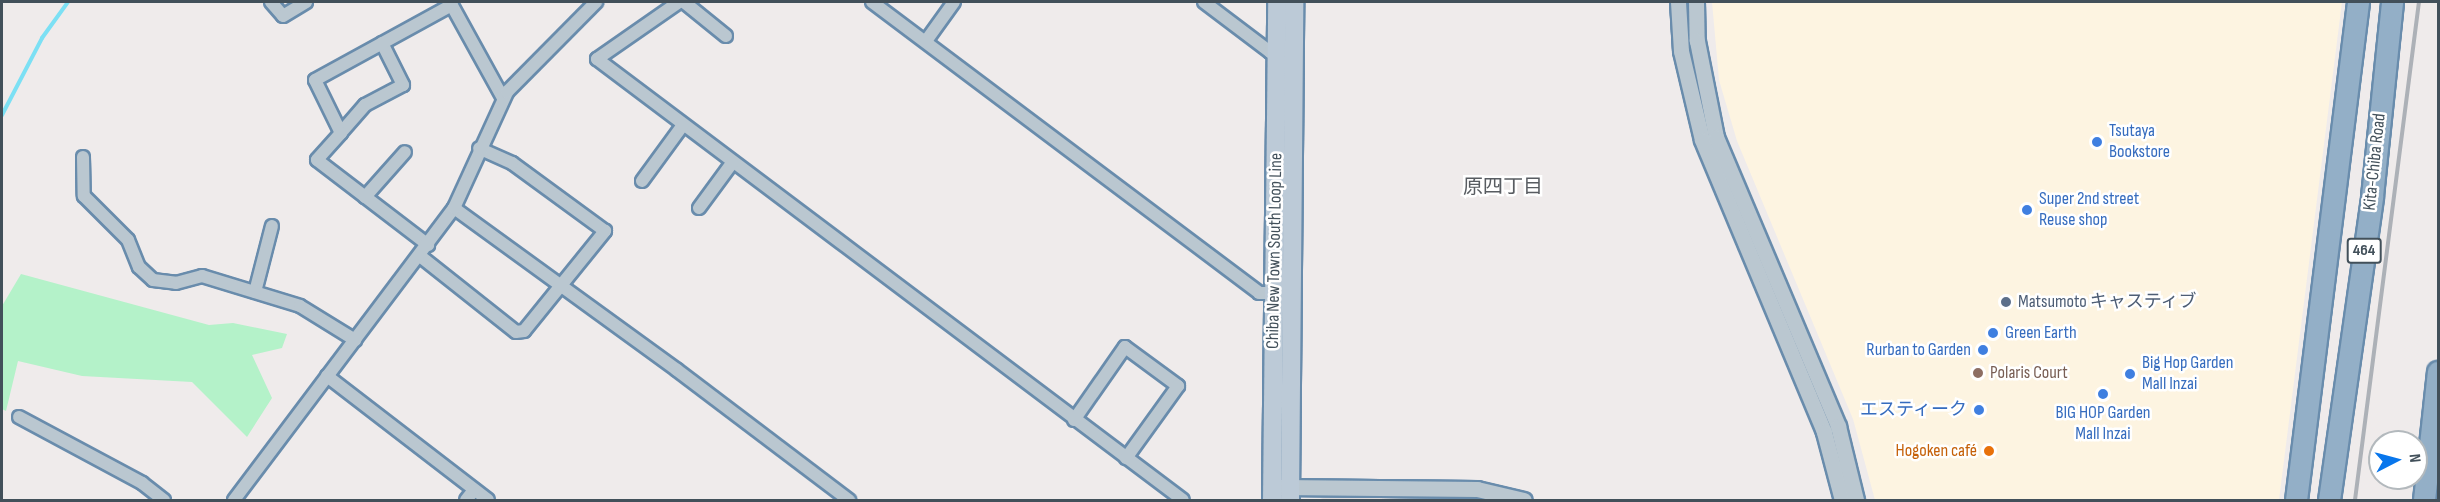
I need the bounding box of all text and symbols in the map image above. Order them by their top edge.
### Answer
street label: Kita-Chiba Road [2359,112,2391,212]
place label: Tsutaya Bookstore [2109,121,2170,164]
marker: Tsutaya Bookstore [2090,135,2104,149]
street label: Chiba New Town South Loop Line [1262,153,1288,349]
district label: 原四丁目 [1463,175,1543,199]
place label: Super 2nd street Reuse shop [2039,189,2139,232]
marker: Super 2nd street Reuse shop [2020,203,2034,217]
road number: 464 [2346,238,2382,264]
place label: Matsumoto キャスティブ [2018,291,2198,313]
marker: Matsumoto キャスティブ [1999,295,2013,309]
place label: Green Earth [2005,322,2077,344]
marker: Green Earth [1986,326,2000,340]
place label: Rurban to Garden [1866,339,1971,361]
marker: Rurban to Garden [1976,343,1990,357]
place label: Big Hop Garden Mall Inzai [2142,353,2233,395]
place label: Polaris Court [1990,362,2068,384]
marker: Polaris Court [1971,366,1985,380]
marker: Big Hop Garden Mall Inzai [2123,367,2137,381]
marker: BIG HOP Garden Mall Inzai [2096,387,2110,401]
place label: エスティーク [1859,399,1967,421]
marker: エスティーク [1972,403,1986,417]
place label: BIG HOP Garden Mall Inzai [2055,403,2151,446]
north arrow [2368,430,2428,490]
place label: Hogoken café [1896,440,1977,462]
marker: Hogoken café [1982,444,1996,458]
text: N [2405,453,2424,464]

